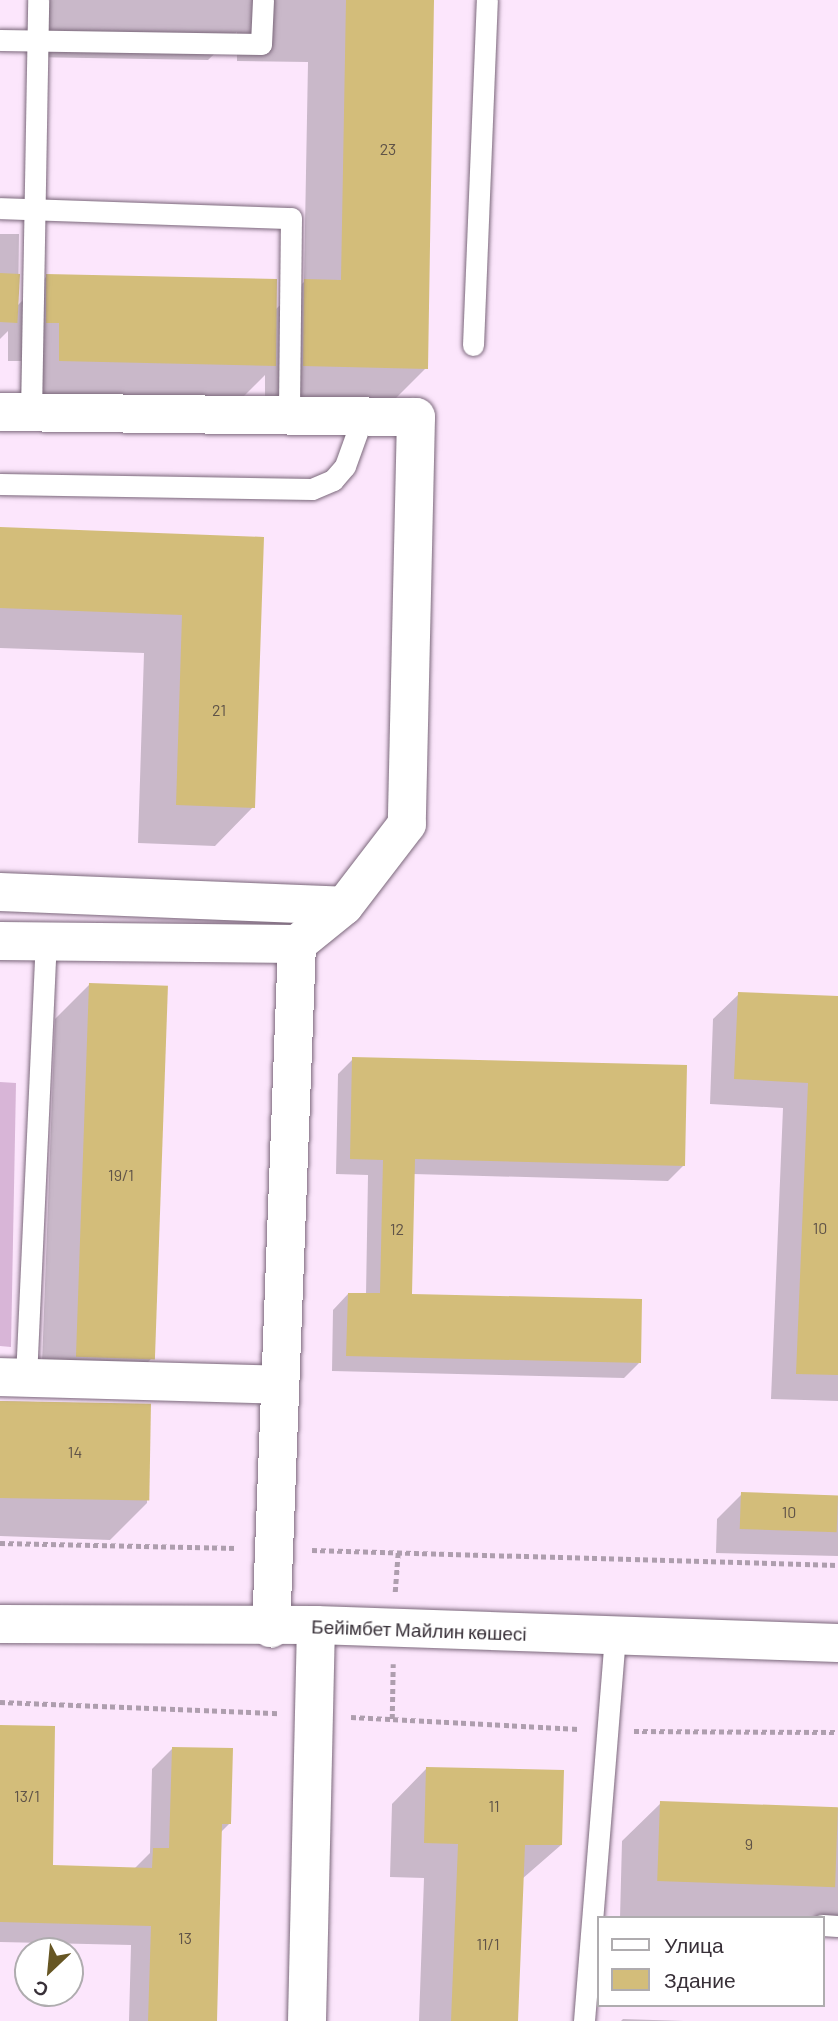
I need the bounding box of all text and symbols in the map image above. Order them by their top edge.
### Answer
house number: 23 [380,139,396,159]
house number: 21 [212,700,226,720]
house number: 19/1 [108,1165,134,1185]
house number: 10 [813,1218,827,1238]
house number: 12 [390,1219,404,1239]
house number: 14 [68,1442,82,1462]
house number: 10 [782,1502,796,1522]
street label: Бейімбет Майлин көшесі [311,1615,527,1645]
house number: 13/1 [14,1786,40,1806]
house number: 11 [488,1796,500,1816]
house number: 9 [745,1834,753,1854]
legend [596,1916,824,2007]
house number: 13 [178,1928,192,1948]
text: Улица [664,1932,724,1957]
house number: 11/1 [476,1934,500,1954]
north arrow [14,1937,84,2007]
text: Здание [664,1967,736,1992]
text: С [29,1976,52,2003]

